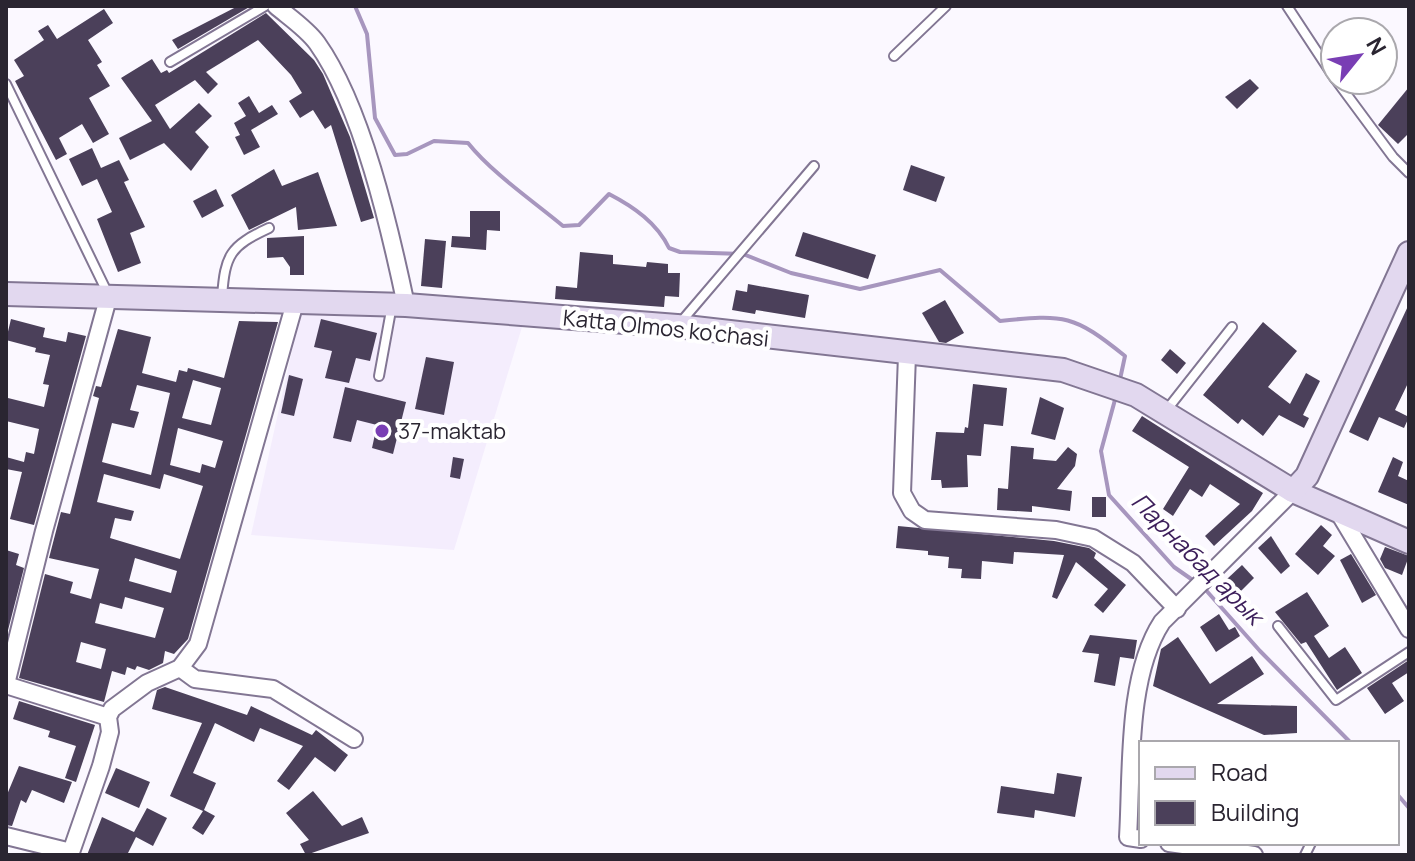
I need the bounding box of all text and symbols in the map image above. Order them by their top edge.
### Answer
north arrow [1319,16,1399,96]
text: N [1359,32,1393,60]
street label: Katta Olmos ko'chasi [561,302,771,354]
place label: 37-maktab [398,416,506,446]
marker: 37-maktab [373,422,391,440]
water label: Парнабад арык [1125,485,1273,633]
legend [1139,741,1399,845]
text: Road [1211,755,1268,788]
text: Building [1211,795,1299,828]

